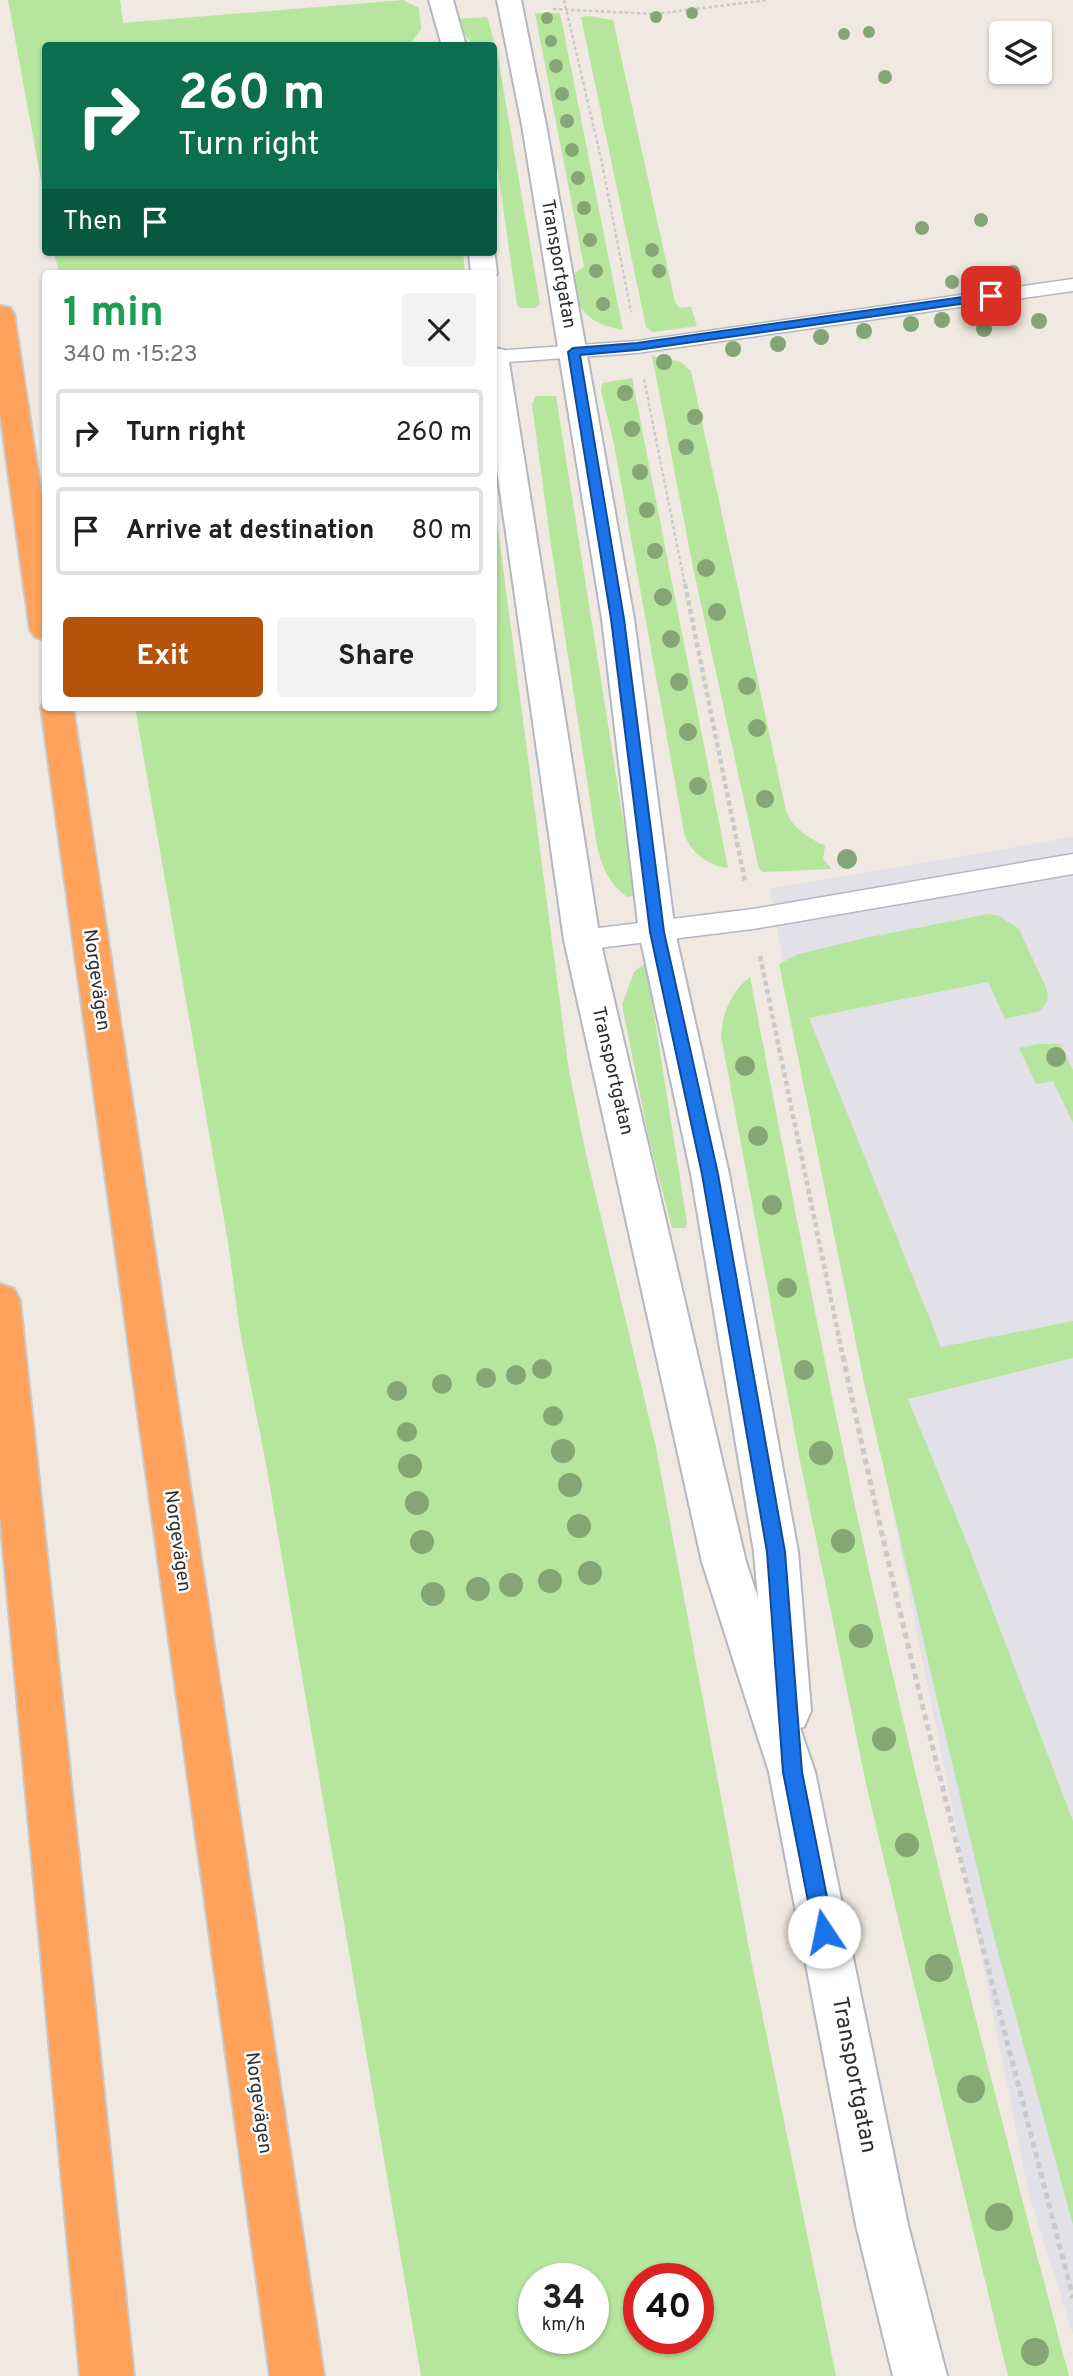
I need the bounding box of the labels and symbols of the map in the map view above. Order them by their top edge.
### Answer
street label: Transportgatan [535,197,581,331]
pin [961,266,1021,326]
street label: Norgevägen [77,928,115,1032]
street label: Transportgatan [586,1004,638,1138]
street label: Norgevägen [158,1489,196,1593]
position arrow [787,1895,861,1969]
street label: Transportgatan [824,1994,882,2156]
street label: Norgevägen [239,2051,277,2155]
speed limit sign: 40 [623,2263,714,2354]

